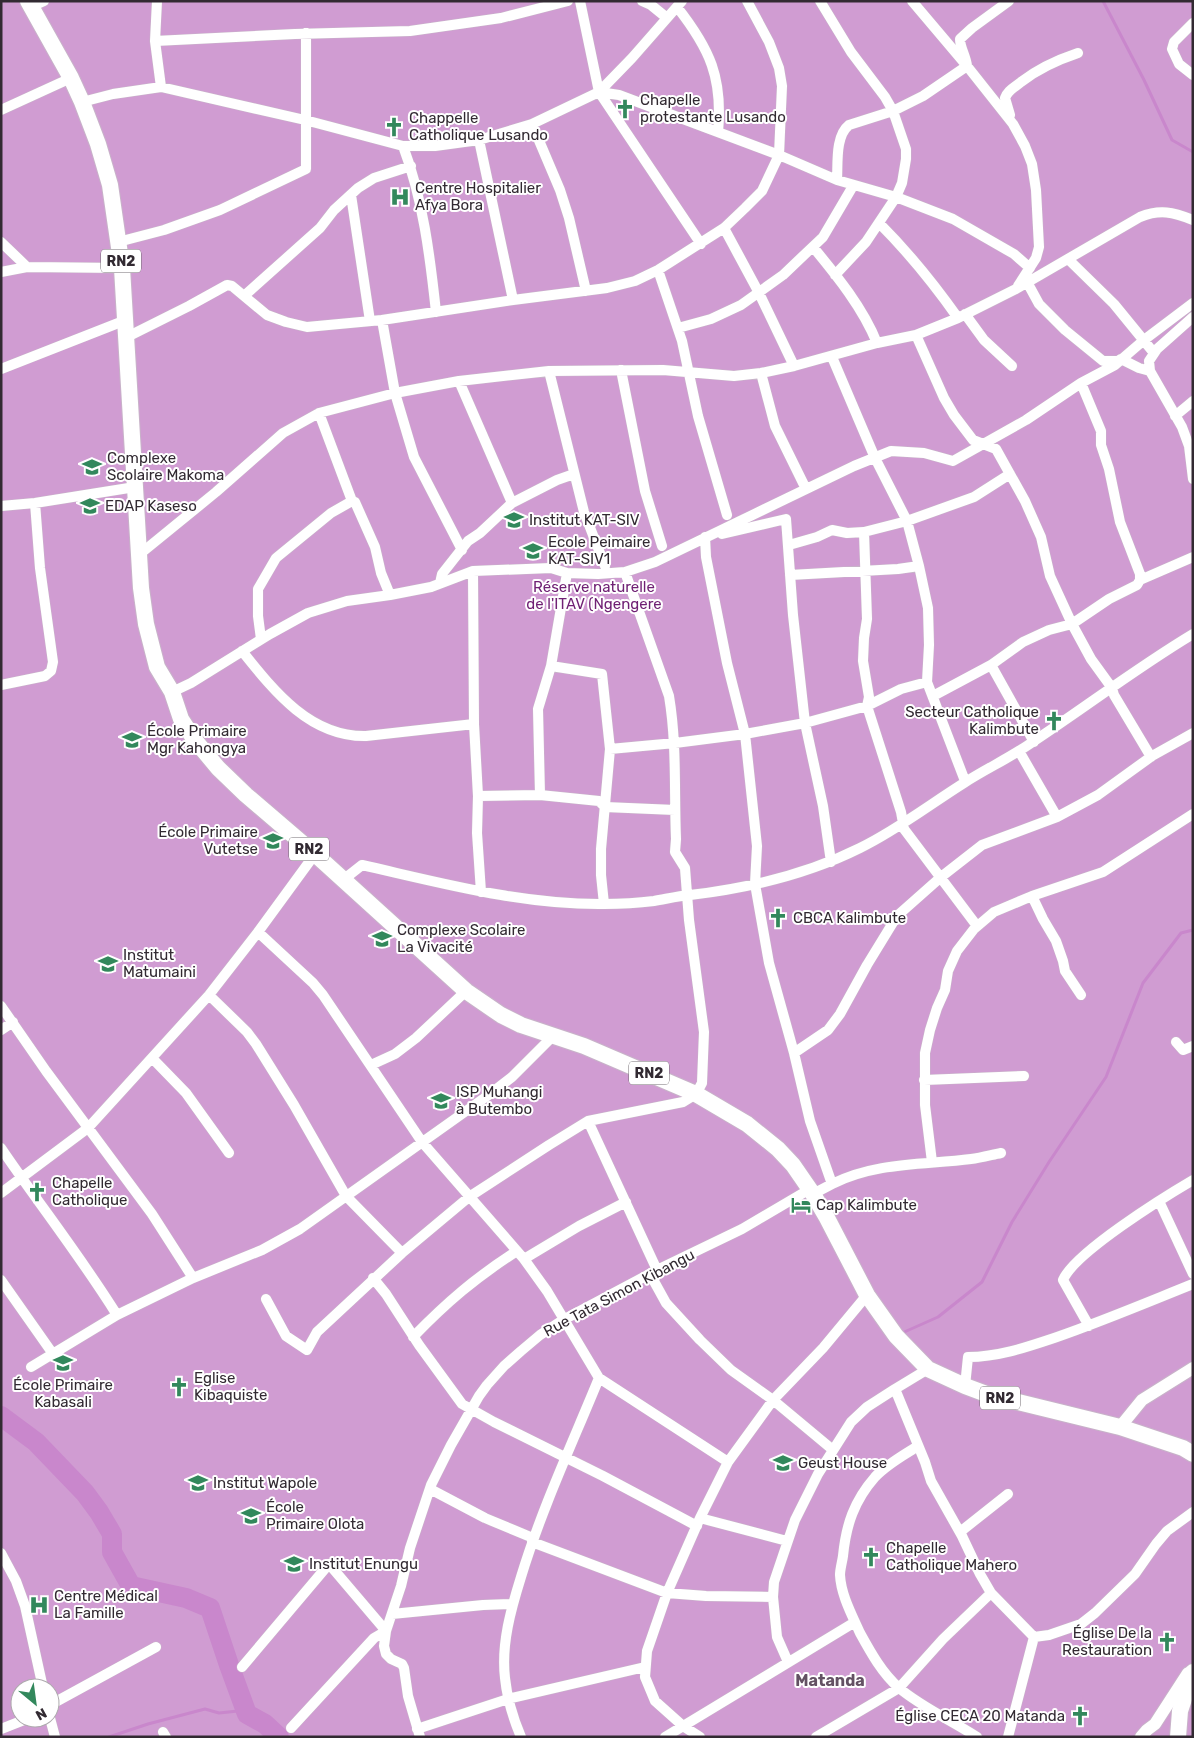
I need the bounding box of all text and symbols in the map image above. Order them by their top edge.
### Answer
place label: Chapelle protestante Lusando [640,91,786,126]
church icon: Chapelle protestante Lusando [614,98,636,120]
place label: Chappelle Catholique Lusando [409,109,548,144]
church icon: Chappelle Catholique Lusando [383,116,405,138]
place label: Centre Hospitalier Afya Bora [415,179,541,214]
hospital icon: Centre Hospitalier Afya Bora [389,186,411,208]
road number: RN2 [101,250,141,272]
place label: Complexe Scolaire Makoma [107,449,224,484]
school or university icon: Complexe Scolaire Makoma [81,456,103,478]
school or university icon: EDAP Kaseso [79,495,101,517]
place label: EDAP Kaseso [105,497,197,515]
school or university icon: Institut KAT-SIV [503,509,525,531]
place label: Institut KAT-SIV [529,511,640,529]
place label: Ecole Peimaire KAT-SIV1 [548,533,650,568]
school or university icon: Ecole Peimaire KAT-SIV1 [522,540,544,562]
park label: Réserve naturelle de l'ITAV (Ngengere [526,578,662,613]
place label: Secteur Catholique Kalimbute [905,703,1039,738]
church icon: Secteur Catholique Kalimbute [1043,710,1065,732]
place label: École Primaire Mgr Kahongya [147,722,247,757]
school or university icon: École Primaire Mgr Kahongya [121,729,143,751]
place label: École Primaire Vutetse [158,823,258,858]
school or university icon: École Primaire Vutetse [262,830,284,852]
road number: RN2 [289,838,329,861]
church icon: CBCA Kalimbute [767,907,789,929]
place label: CBCA Kalimbute [793,909,906,927]
place label: Complexe Scolaire La Vivacité [397,921,525,956]
school or university icon: Complexe Scolaire La Vivacité [371,928,393,950]
place label: Institut Matumaini [123,946,196,981]
school or university icon: Institut Matumaini [97,953,119,975]
road number: RN2 [629,1062,669,1084]
place label: ISP Muhangi à Butembo [456,1083,542,1118]
school or university icon: ISP Muhangi à Butembo [430,1090,452,1112]
place label: Chapelle Catholique [52,1174,127,1209]
church icon: Chapelle Catholique [26,1181,48,1203]
hotel icon: Cap Kalimbute [790,1194,812,1216]
place label: Cap Kalimbute [816,1196,917,1214]
street label: Rue Tata Simon Kibangu [540,1246,698,1340]
school or university icon: École Primaire Kabasali [52,1352,74,1374]
place label: Eglise Kibaquiste [194,1369,267,1404]
place label: École Primaire Kabasali [13,1376,113,1411]
church icon: Eglise Kibaquiste [168,1376,190,1398]
road number: RN2 [980,1386,1020,1410]
school or university icon: Geust House [772,1452,794,1474]
place label: Geust House [798,1454,887,1472]
school or university icon: Institut Wapole [187,1472,209,1494]
place label: Institut Wapole [213,1474,317,1492]
place label: École Primaire Olota [266,1498,364,1533]
school or university icon: École Primaire Olota [240,1505,262,1527]
place label: Chapelle Catholique Mahero [886,1539,1017,1574]
church icon: Chapelle Catholique Mahero [860,1546,882,1568]
school or university icon: Institut Enungu [283,1553,305,1575]
place label: Institut Enungu [309,1555,418,1573]
place label: Centre Médical La Famille [54,1587,158,1622]
hospital icon: Centre Médical La Famille [28,1594,50,1616]
place label: Église De la Restauration [1062,1624,1152,1659]
church icon: Église De la Restauration [1156,1631,1178,1653]
district label: Matanda [795,1671,865,1690]
north arrow [10,1678,60,1728]
text: N [33,1704,50,1724]
church icon: Église CECA 20 Matanda [1069,1705,1091,1727]
place label: Église CECA 20 Matanda [895,1707,1065,1725]

